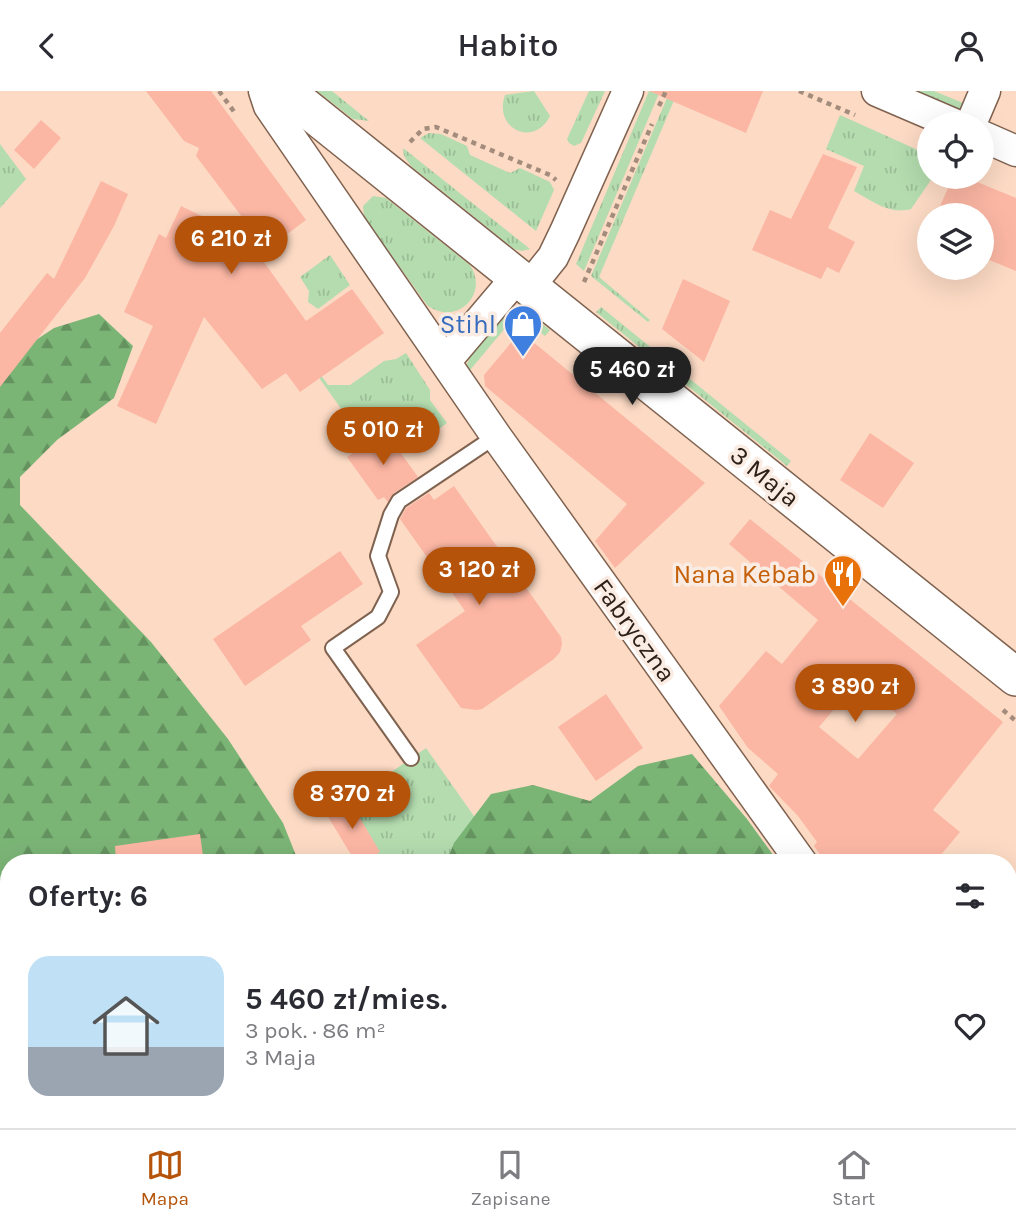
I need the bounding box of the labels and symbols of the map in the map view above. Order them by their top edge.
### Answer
pin: 6 210 zł [159,216,303,276]
shop icon: Stihl [502,303,544,358]
place label: Stihl [440,309,496,340]
pin: 5 460 zł [560,347,704,407]
pin: 5 010 zł [311,407,455,467]
street label: 3 Maja [724,439,806,514]
pin: 3 120 zł [407,547,551,607]
restaurant icon: Nana Kebab [822,553,864,608]
place label: Nana Kebab [673,559,816,590]
street label: Fabryczna [587,573,682,688]
pin: 3 890 zł [783,665,927,724]
pin: 8 370 zł [280,771,424,831]

